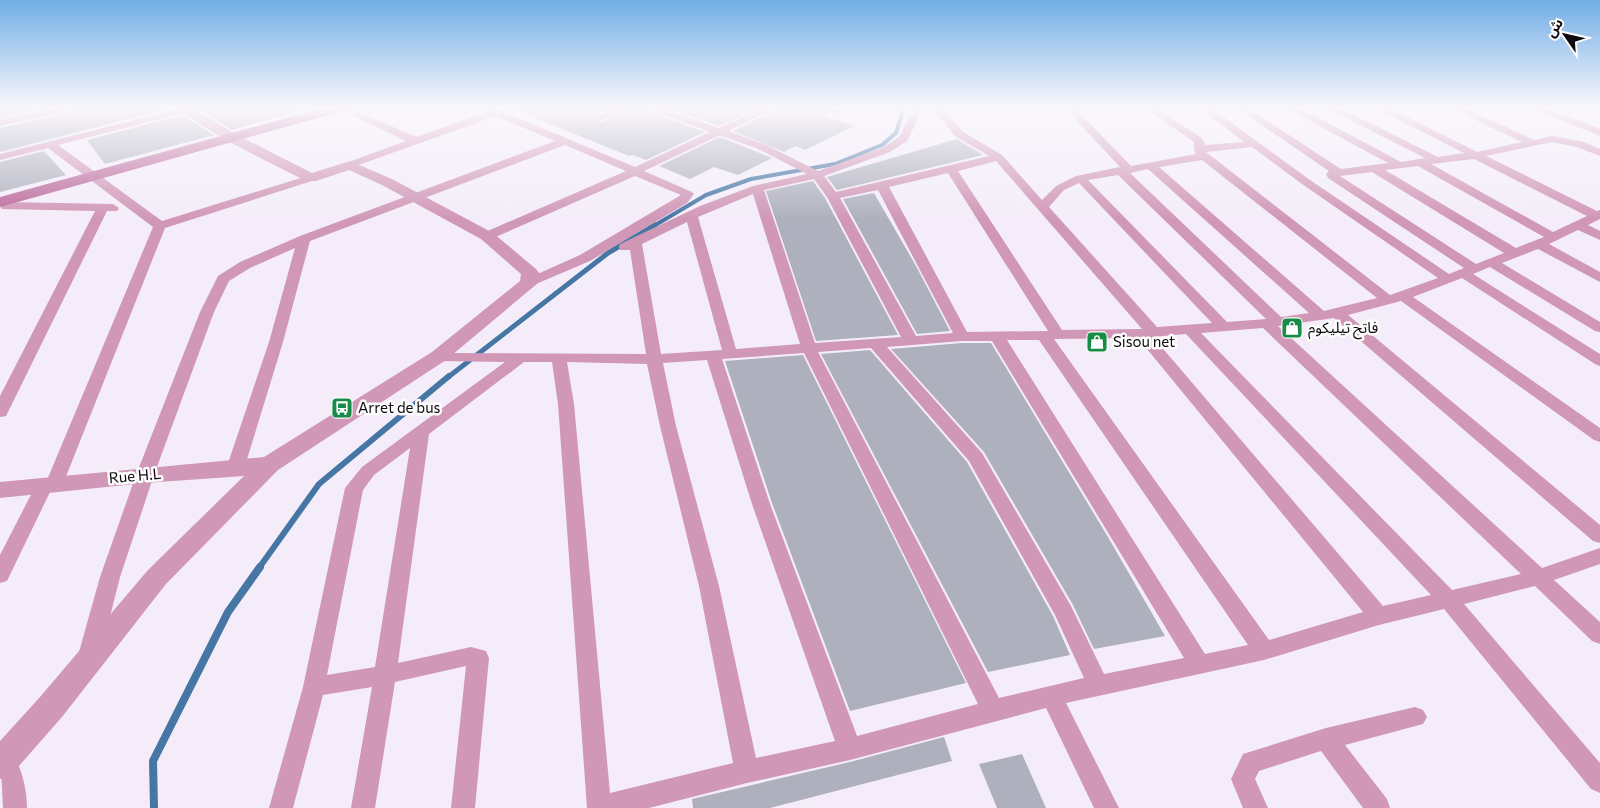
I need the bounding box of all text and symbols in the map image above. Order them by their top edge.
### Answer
north arrow [1540,10,1590,60]
text: ش [1541,15,1566,40]
shop icon: فاتح تيليكوم [1280,316,1304,340]
place label: فاتح تيليكوم [1308,318,1379,340]
shop icon: Sisou net [1085,330,1109,354]
place label: Sisou net [1113,332,1175,350]
bus stop icon: Arret de bus [330,396,354,420]
place label: Arret de bus [358,398,441,416]
street label: Rue H.L [108,464,162,486]

